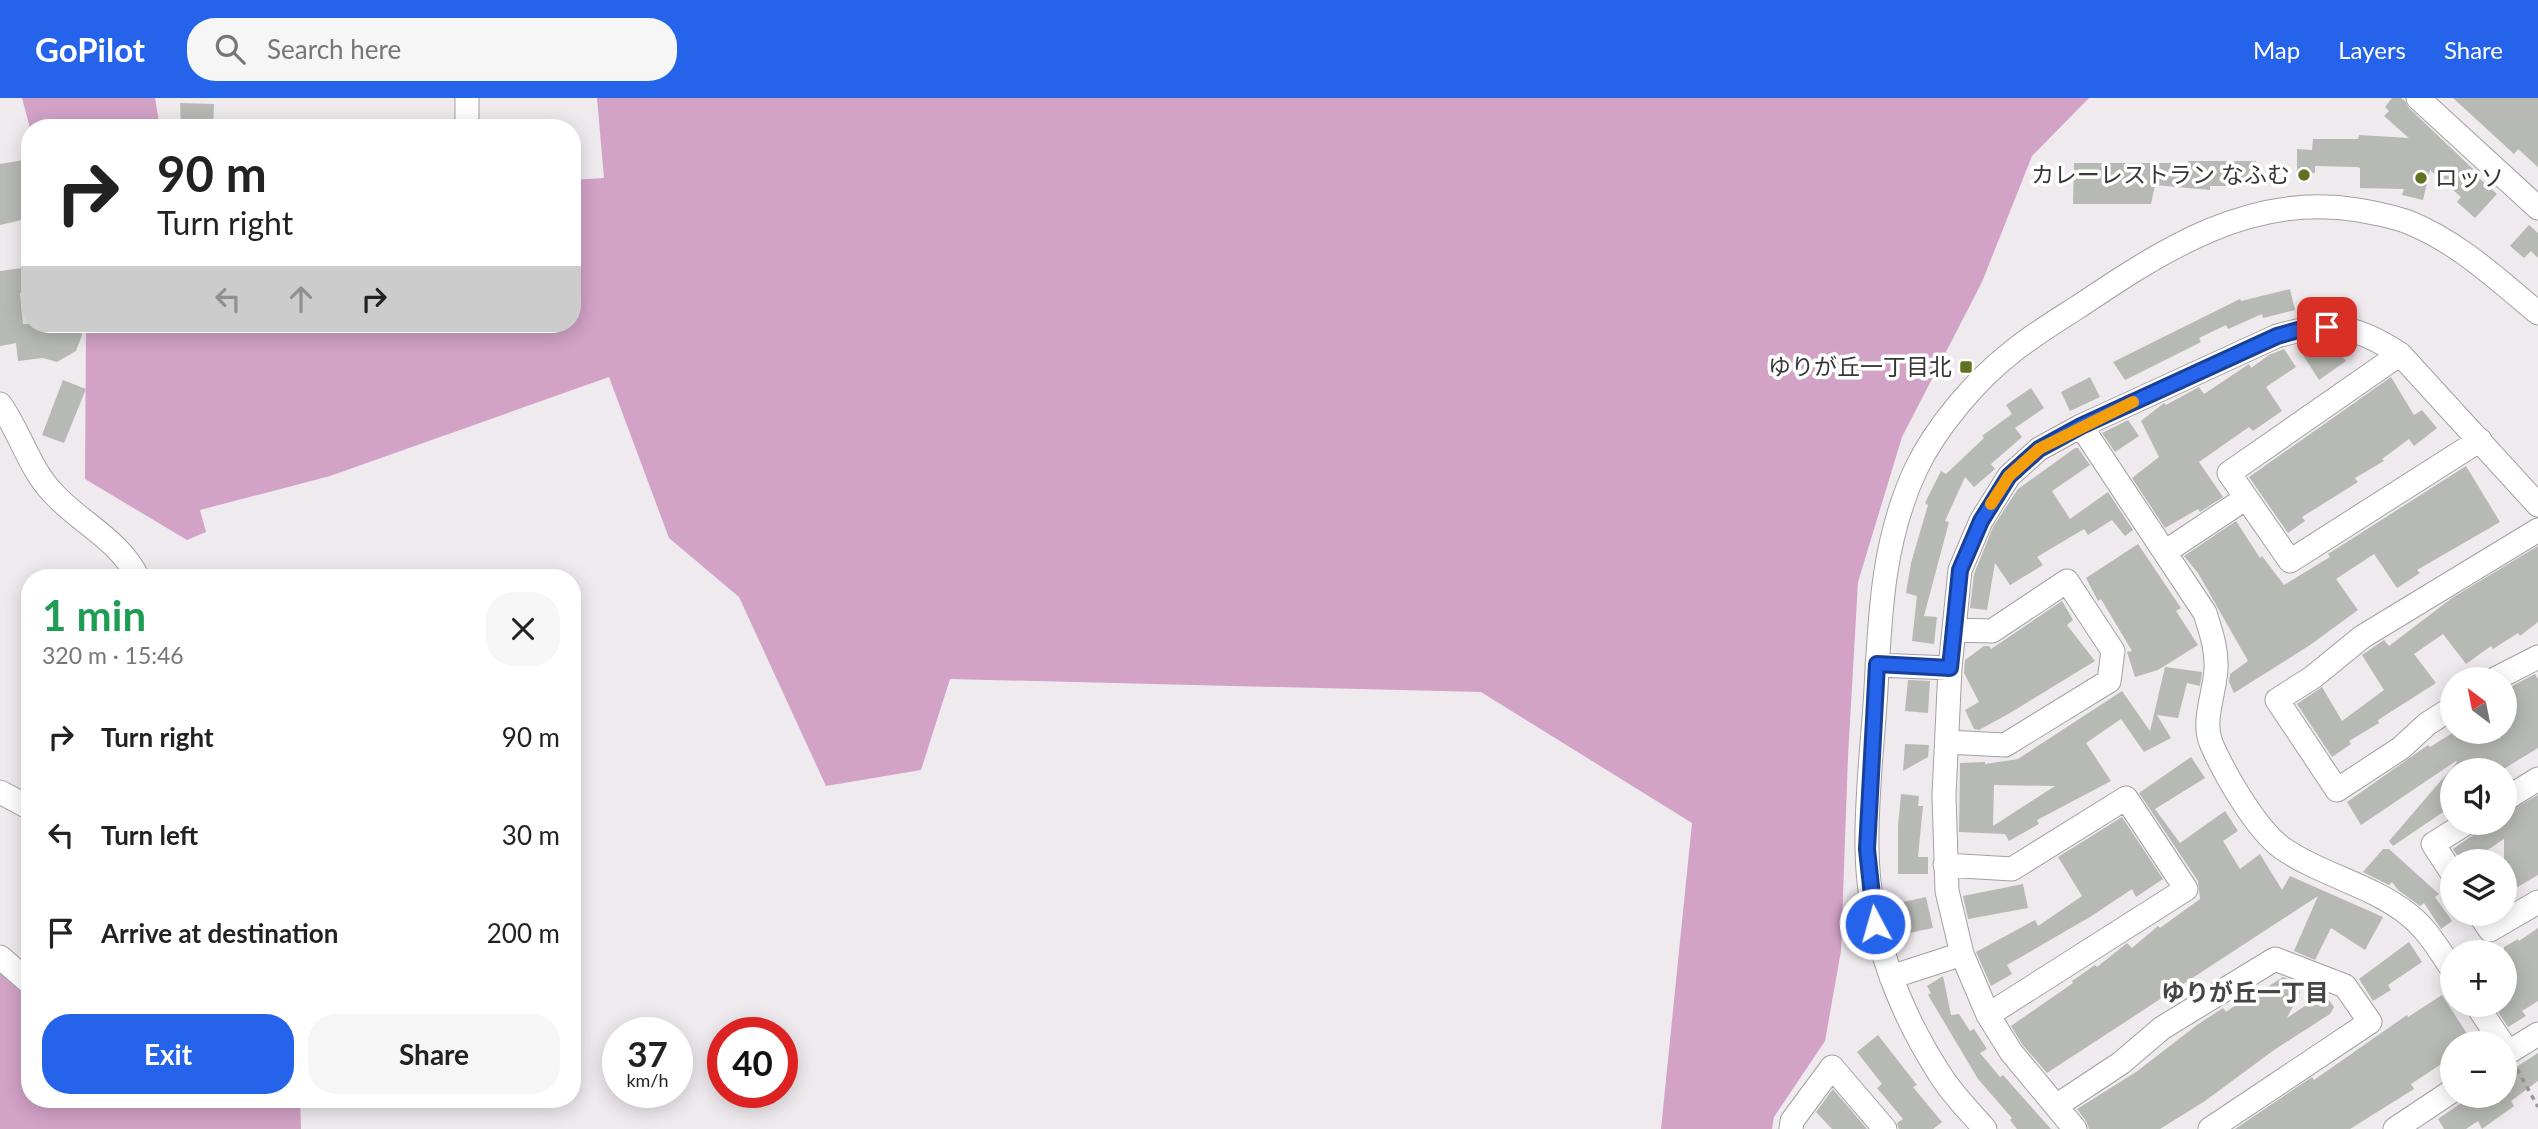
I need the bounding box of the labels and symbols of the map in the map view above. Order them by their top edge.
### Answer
place label: カレーレストラン なふむ [2031,160,2290,188]
place label: ロッソ [2435,163,2504,191]
marker: カレーレストラン なふむ [2296,167,2312,183]
marker: ロッソ [2413,170,2429,186]
pin [2297,297,2357,357]
place label: ゆりが丘一丁目北 [1768,352,1952,380]
marker: ゆりが丘一丁目北 [1958,359,1974,375]
north arrow [2440,667,2516,744]
position arrow [1838,887,1912,961]
district label: ゆりが丘一丁目 [2161,977,2329,1006]
speed limit sign: 40 [707,1017,798,1108]

